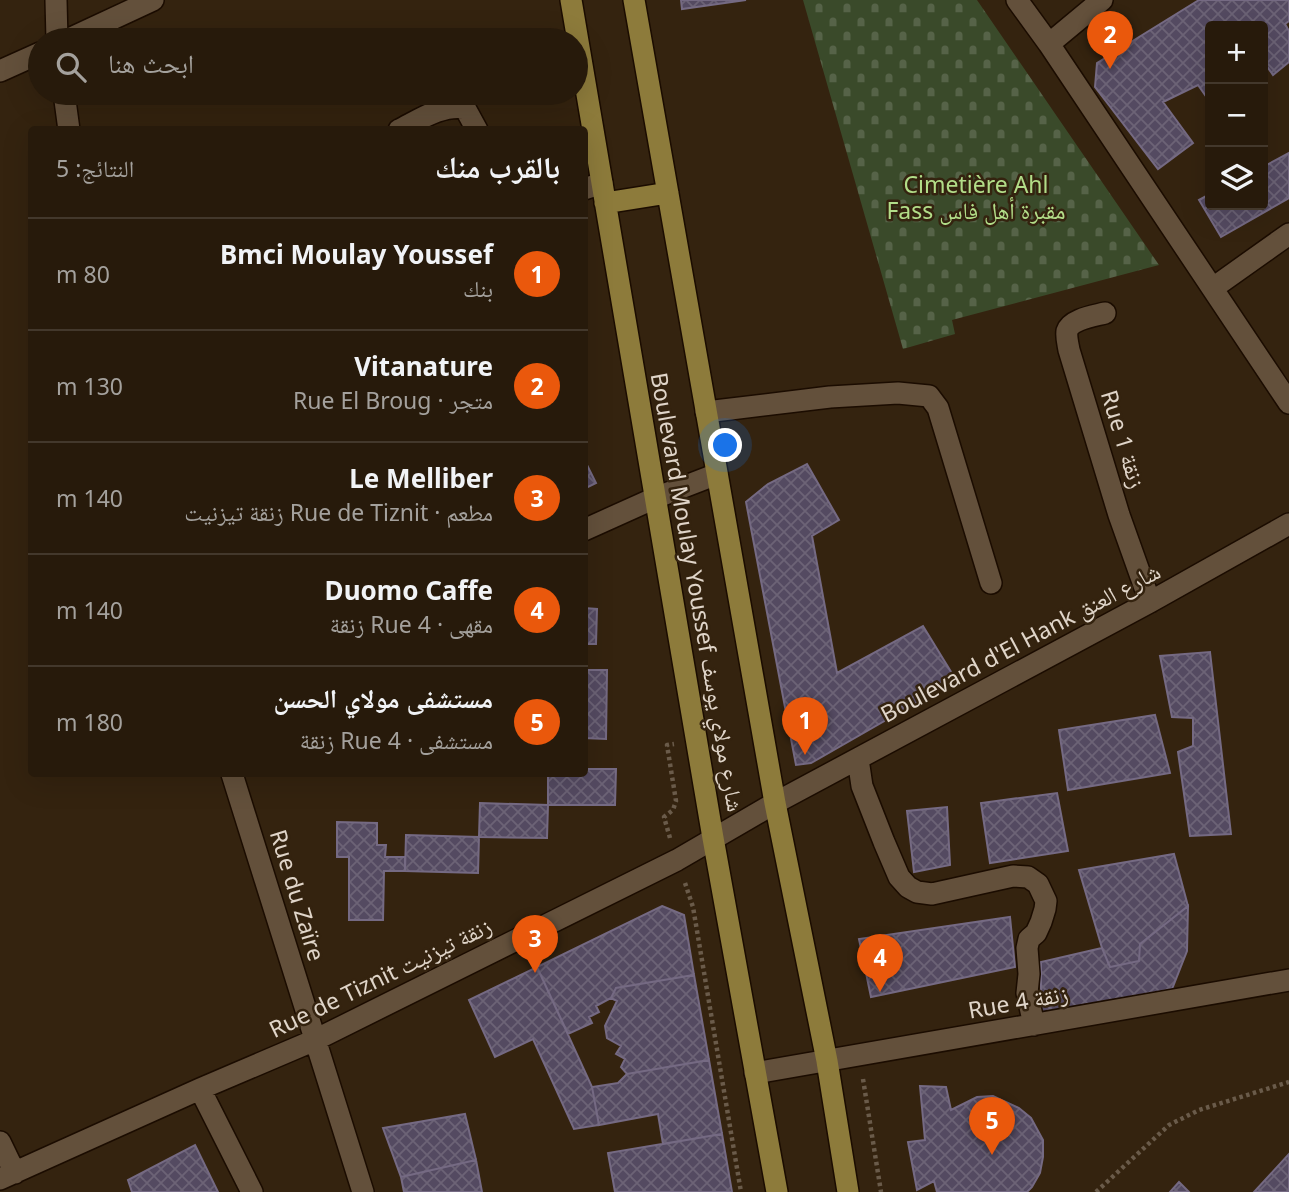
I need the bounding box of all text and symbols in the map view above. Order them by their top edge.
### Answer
pin: 2 [1087,11,1133,69]
map controls [1205,21,1268,210]
button: + [1205,21,1268,84]
search box [28,28,588,105]
text: ابحث هنا [108,45,194,81]
icon: search [52,48,90,86]
button: − [1205,84,1268,147]
text: بالقرب منك [435,146,560,187]
button: layers [1205,147,1268,210]
text: النتائج: 5 [56,152,134,184]
park label: Cimetière Ahl Fass مقبرة أهل فاس [886,168,1066,226]
text: Bmci Moulay Youssef [220,236,493,272]
text: 80 m [56,258,110,290]
text: 1 [530,258,544,290]
text: بنك [463,272,493,304]
text: Vitanature [354,348,493,384]
text: 130 m [56,370,123,402]
text: 2 [530,370,544,402]
street label: Boulevard Moulay Youssef شارع مولاي يوسف [640,370,752,815]
text: متجر · Rue El Broug [293,384,493,416]
street label: Rue 1 زنقة [1094,386,1154,492]
your location [708,428,742,462]
text: Le Melliber [349,460,493,496]
text: 140 m [56,482,123,514]
text: 3 [530,482,544,514]
text: مطعم · Rue de Tiznit زنقة تيزنيت [184,496,493,528]
street label: Boulevard d'El Hank شارع العنق [874,554,1166,730]
text: Duomo Caffe [325,572,493,608]
text: 140 m [56,594,123,626]
text: 4 [530,594,544,626]
text: مقهى · Rue 4 زنقة [330,608,493,640]
text: مستشفى مولاي الحسن [273,680,493,716]
pin: 1 [782,697,828,755]
text: 180 m [56,706,123,738]
text: 5 [530,706,544,738]
text: مستشفى · Rue 4 زنقة [300,724,493,756]
street label: Rue du Zaïre [263,825,333,965]
street label: Rue de Tiznit زنقة تيزنيت [263,909,497,1045]
pin: 3 [512,915,558,973]
pin: 4 [857,934,903,992]
street label: Rue 4 زنقة [965,976,1071,1026]
pin: 5 [969,1097,1015,1155]

